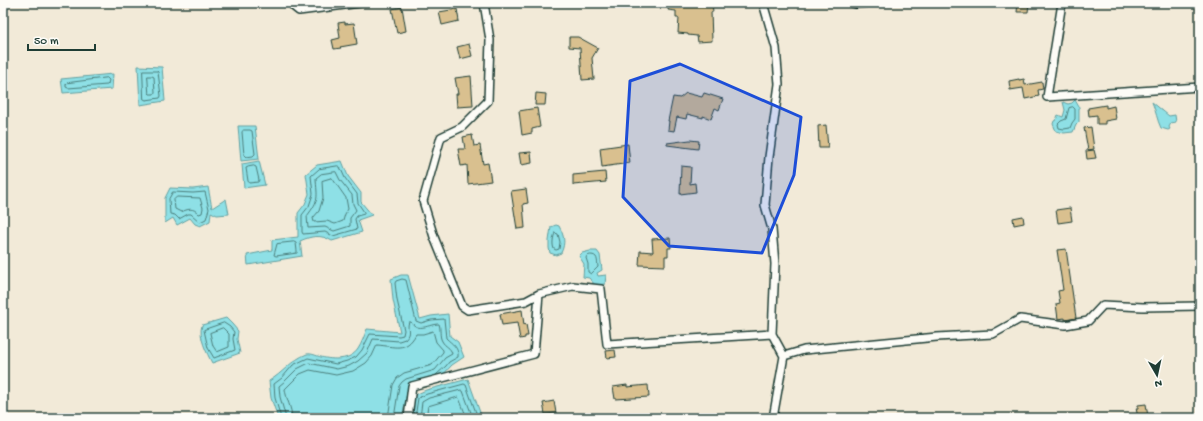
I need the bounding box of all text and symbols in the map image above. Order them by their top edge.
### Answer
scale bar [28,26,95,52]
text: 50 m [34,35,59,49]
north arrow [1137,355,1177,395]
text: N [1154,376,1163,389]

